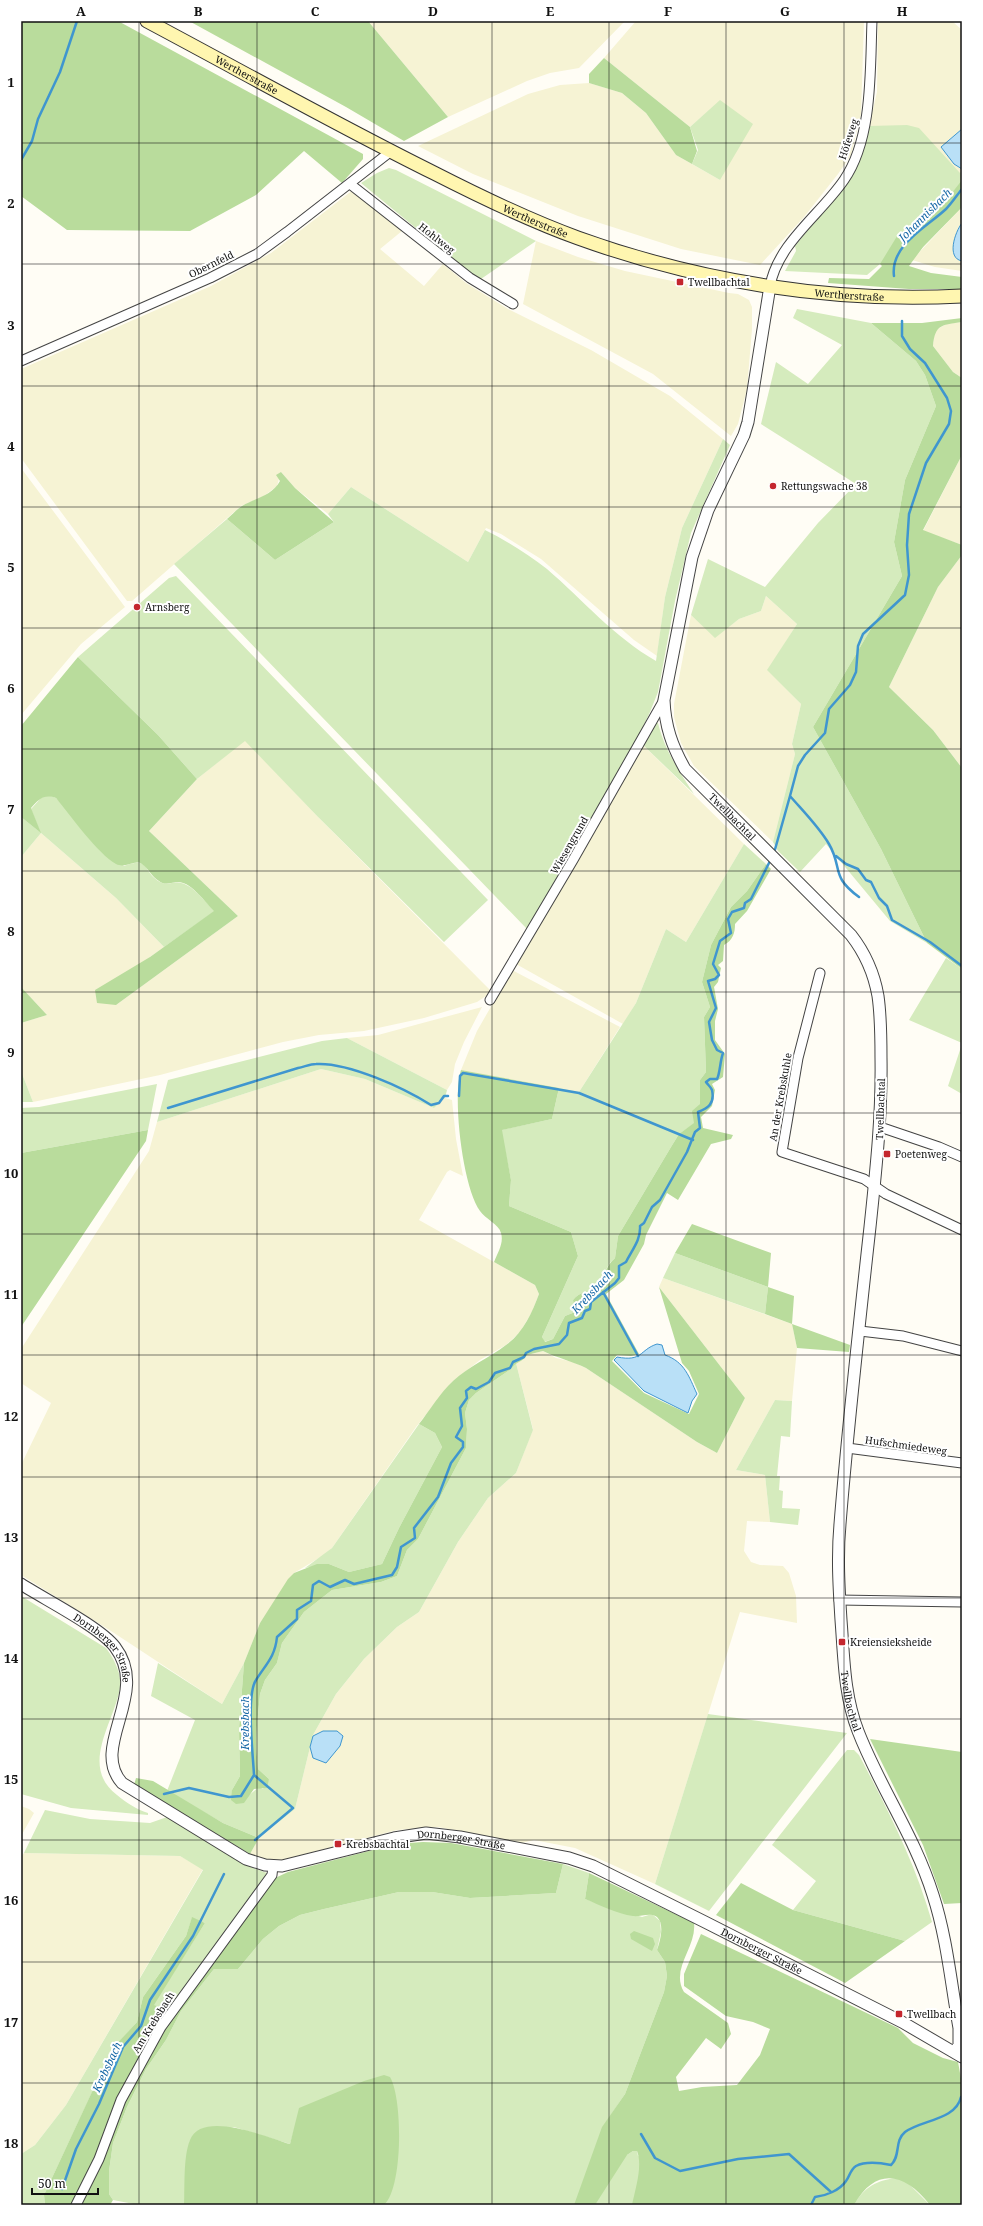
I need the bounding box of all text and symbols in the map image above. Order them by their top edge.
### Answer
text: A [76,2,86,20]
text: B [194,2,203,20]
text: C [311,2,320,20]
text: D [428,2,438,20]
text: E [546,2,555,20]
text: F [664,2,672,20]
text: G [780,2,790,20]
text: H [897,2,908,20]
street label: Wertherstraße [212,52,281,97]
text: 1 [7,73,15,91]
street label: Höfeweg [835,116,861,161]
water label: Johannisbach [893,185,955,246]
text: 2 [7,194,15,212]
street label: Wertherstraße [500,201,570,241]
street label: Hohlweg [416,219,459,257]
street label: Obernfeld [186,247,236,281]
place label: Twellbachtal [688,275,750,289]
marker: Twellbachtal [675,277,685,287]
street label: Wertherstraße [814,285,885,304]
text: 3 [7,316,15,334]
text: 4 [7,437,15,455]
place label: Rettungswache 38 [781,479,868,493]
marker: Rettungswache 38 [768,481,778,491]
text: 5 [7,558,15,576]
place label: Arnsberg [145,600,190,614]
marker: Arnsberg [132,602,142,612]
text: 6 [7,679,15,697]
street label: Twellbachtal [706,790,759,843]
text: 7 [7,800,15,818]
street label: Wiesengrund [547,814,591,876]
text: 8 [7,922,15,940]
text: 9 [7,1043,15,1061]
street label: An der Krebskuhle [765,1052,795,1142]
street label: Twellbachtal [872,1078,888,1140]
place label: Poetenweg [895,1147,947,1161]
marker: Poetenweg [882,1149,892,1159]
text: 10 [4,1164,18,1182]
water label: Krebsbach [567,1267,616,1317]
text: 11 [4,1285,18,1303]
text: 12 [4,1407,18,1425]
street label: Hufschmiedeweg [864,1432,948,1458]
text: 13 [4,1528,18,1546]
street label: Dornberger Straße [71,1610,134,1683]
place label: Kreiensieksheide [850,1635,932,1649]
marker: Kreiensieksheide [837,1637,847,1647]
text: 14 [4,1649,19,1667]
street label: Twellbachtal [838,1670,865,1733]
water label: Krebsbach [237,1696,252,1751]
text: 15 [4,1770,18,1788]
street label: Dornberger Straße [416,1826,506,1853]
place label: Krebsbachtal [346,1837,409,1851]
marker: Krebsbachtal [333,1839,343,1849]
text: 16 [4,1891,18,1909]
street label: Dornberger Straße [719,1924,805,1977]
street label: Am Krebsbach [129,1988,178,2055]
place label: Twellbach [907,2007,957,2021]
marker: Twellbach [894,2009,904,2019]
text: 17 [4,2013,18,2031]
water label: Krebsbach [88,2039,125,2095]
text: 18 [4,2134,18,2152]
scale bar [32,2170,98,2196]
text: 50 m [38,2175,66,2192]

